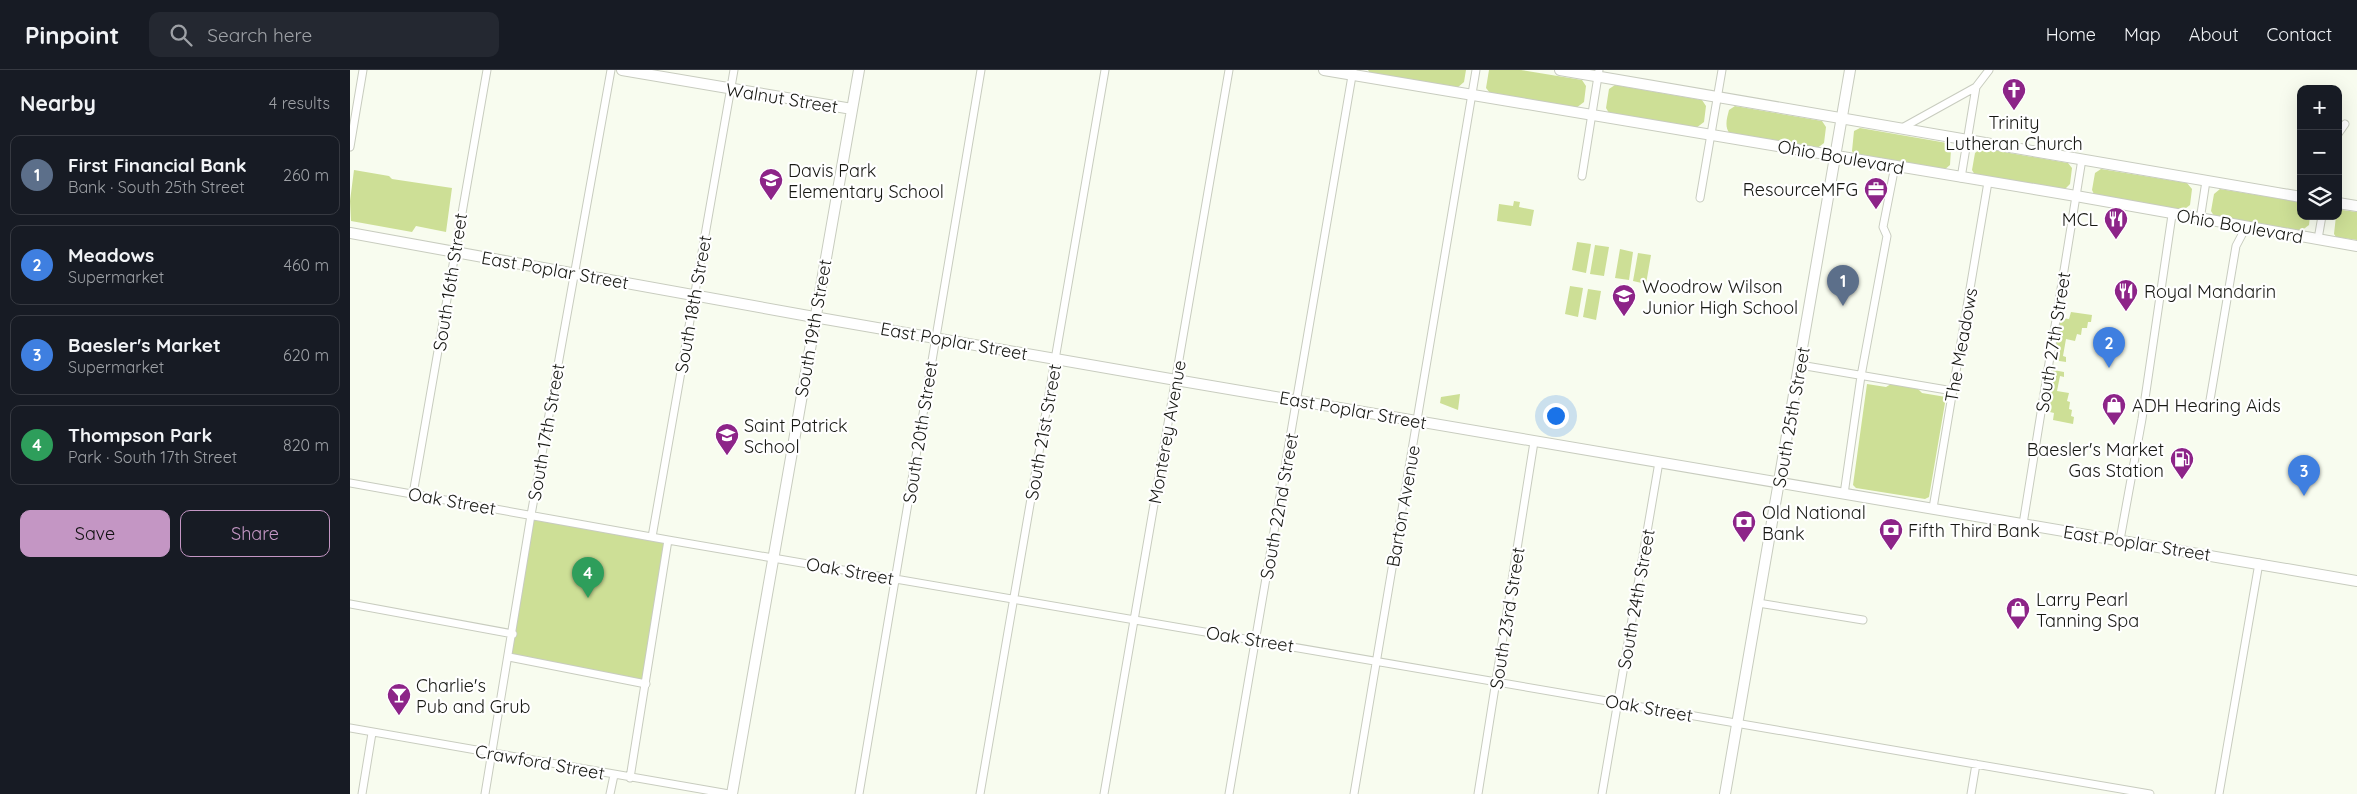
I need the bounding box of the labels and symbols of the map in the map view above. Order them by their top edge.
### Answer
church icon: Trinity Lutheran Church [2001,77,2027,111]
street label: Walnut Street [724,78,840,118]
place label: Trinity Lutheran Church [1945,111,2083,155]
street label: Ohio Boulevard [1776,135,1906,179]
place label: Davis Park Elementary School [788,159,944,203]
school or university icon: Davis Park Elementary School [758,167,784,201]
office icon: ResourceMFG [1863,176,1889,210]
place label: ResourceMFG [1743,178,1858,201]
street label: Ohio Boulevard [2175,204,2305,248]
restaurant icon: MCL [2103,206,2129,240]
place label: MCL [2062,208,2098,231]
street label: South 16th Street [428,211,472,353]
street label: South 18th Street [670,233,716,375]
street label: East Poplar Street [480,246,630,294]
street label: South 19th Street [790,257,836,399]
pin: 1 [1827,265,1859,306]
street label: South 27th Street [2031,270,2075,414]
place label: Woodrow Wilson Junior High School [1642,275,1798,319]
restaurant icon: Royal Mandarin [2113,278,2139,312]
place label: Royal Mandarin [2144,280,2276,303]
school or university icon: Woodrow Wilson Junior High School [1611,283,1637,317]
street label: The Meadows [1940,286,1982,404]
street label: East Poplar Street [879,317,1029,365]
pin: 2 [2093,327,2125,368]
street label: South 25th Street [1767,345,1815,489]
street label: Monterey Avenue [1143,358,1191,506]
street label: South 20th Street [897,359,943,505]
street label: South 17th Street [523,362,569,502]
street label: South 21st Street [1020,362,1066,502]
street label: East Poplar Street [1278,386,1428,434]
shop icon: ADH Hearing Aids [2101,392,2127,426]
place label: ADH Hearing Aids [2132,394,2281,417]
your location [1543,403,1569,429]
place label: Saint Patrick School [744,414,848,458]
school or university icon: Saint Patrick School [714,422,740,456]
street label: South 22nd Street [1255,431,1303,581]
place label: Baesler's Market Gas Station [2027,438,2164,482]
street label: Barton Avenue [1381,443,1425,569]
fuel station icon: Baesler's Market Gas Station [2169,446,2195,480]
pin: 3 [2288,455,2320,496]
street label: Oak Street [406,482,498,520]
place label: Old National Bank [1762,501,1866,545]
bank icon: Old National Bank [1731,509,1757,543]
bank icon: Fifth Third Bank [1878,517,1904,551]
place label: Fifth Third Bank [1908,519,2040,542]
street label: East Poplar Street [2062,520,2212,566]
street label: South 24th Street [1612,527,1660,671]
street label: South 23rd Street [1484,545,1530,691]
street label: Oak Street [804,552,896,590]
pin: 4 [572,557,604,598]
place label: Larry Pearl Tanning Spa [2036,588,2139,632]
shop icon: Larry Pearl Tanning Spa [2005,596,2031,630]
street label: Oak Street [1205,621,1295,657]
place label: Charlie's Pub and Grub [416,674,531,718]
bar icon: Charlie's Pub and Grub [386,682,412,716]
street label: Oak Street [1603,689,1695,727]
street label: Crawford Street [473,739,607,785]

